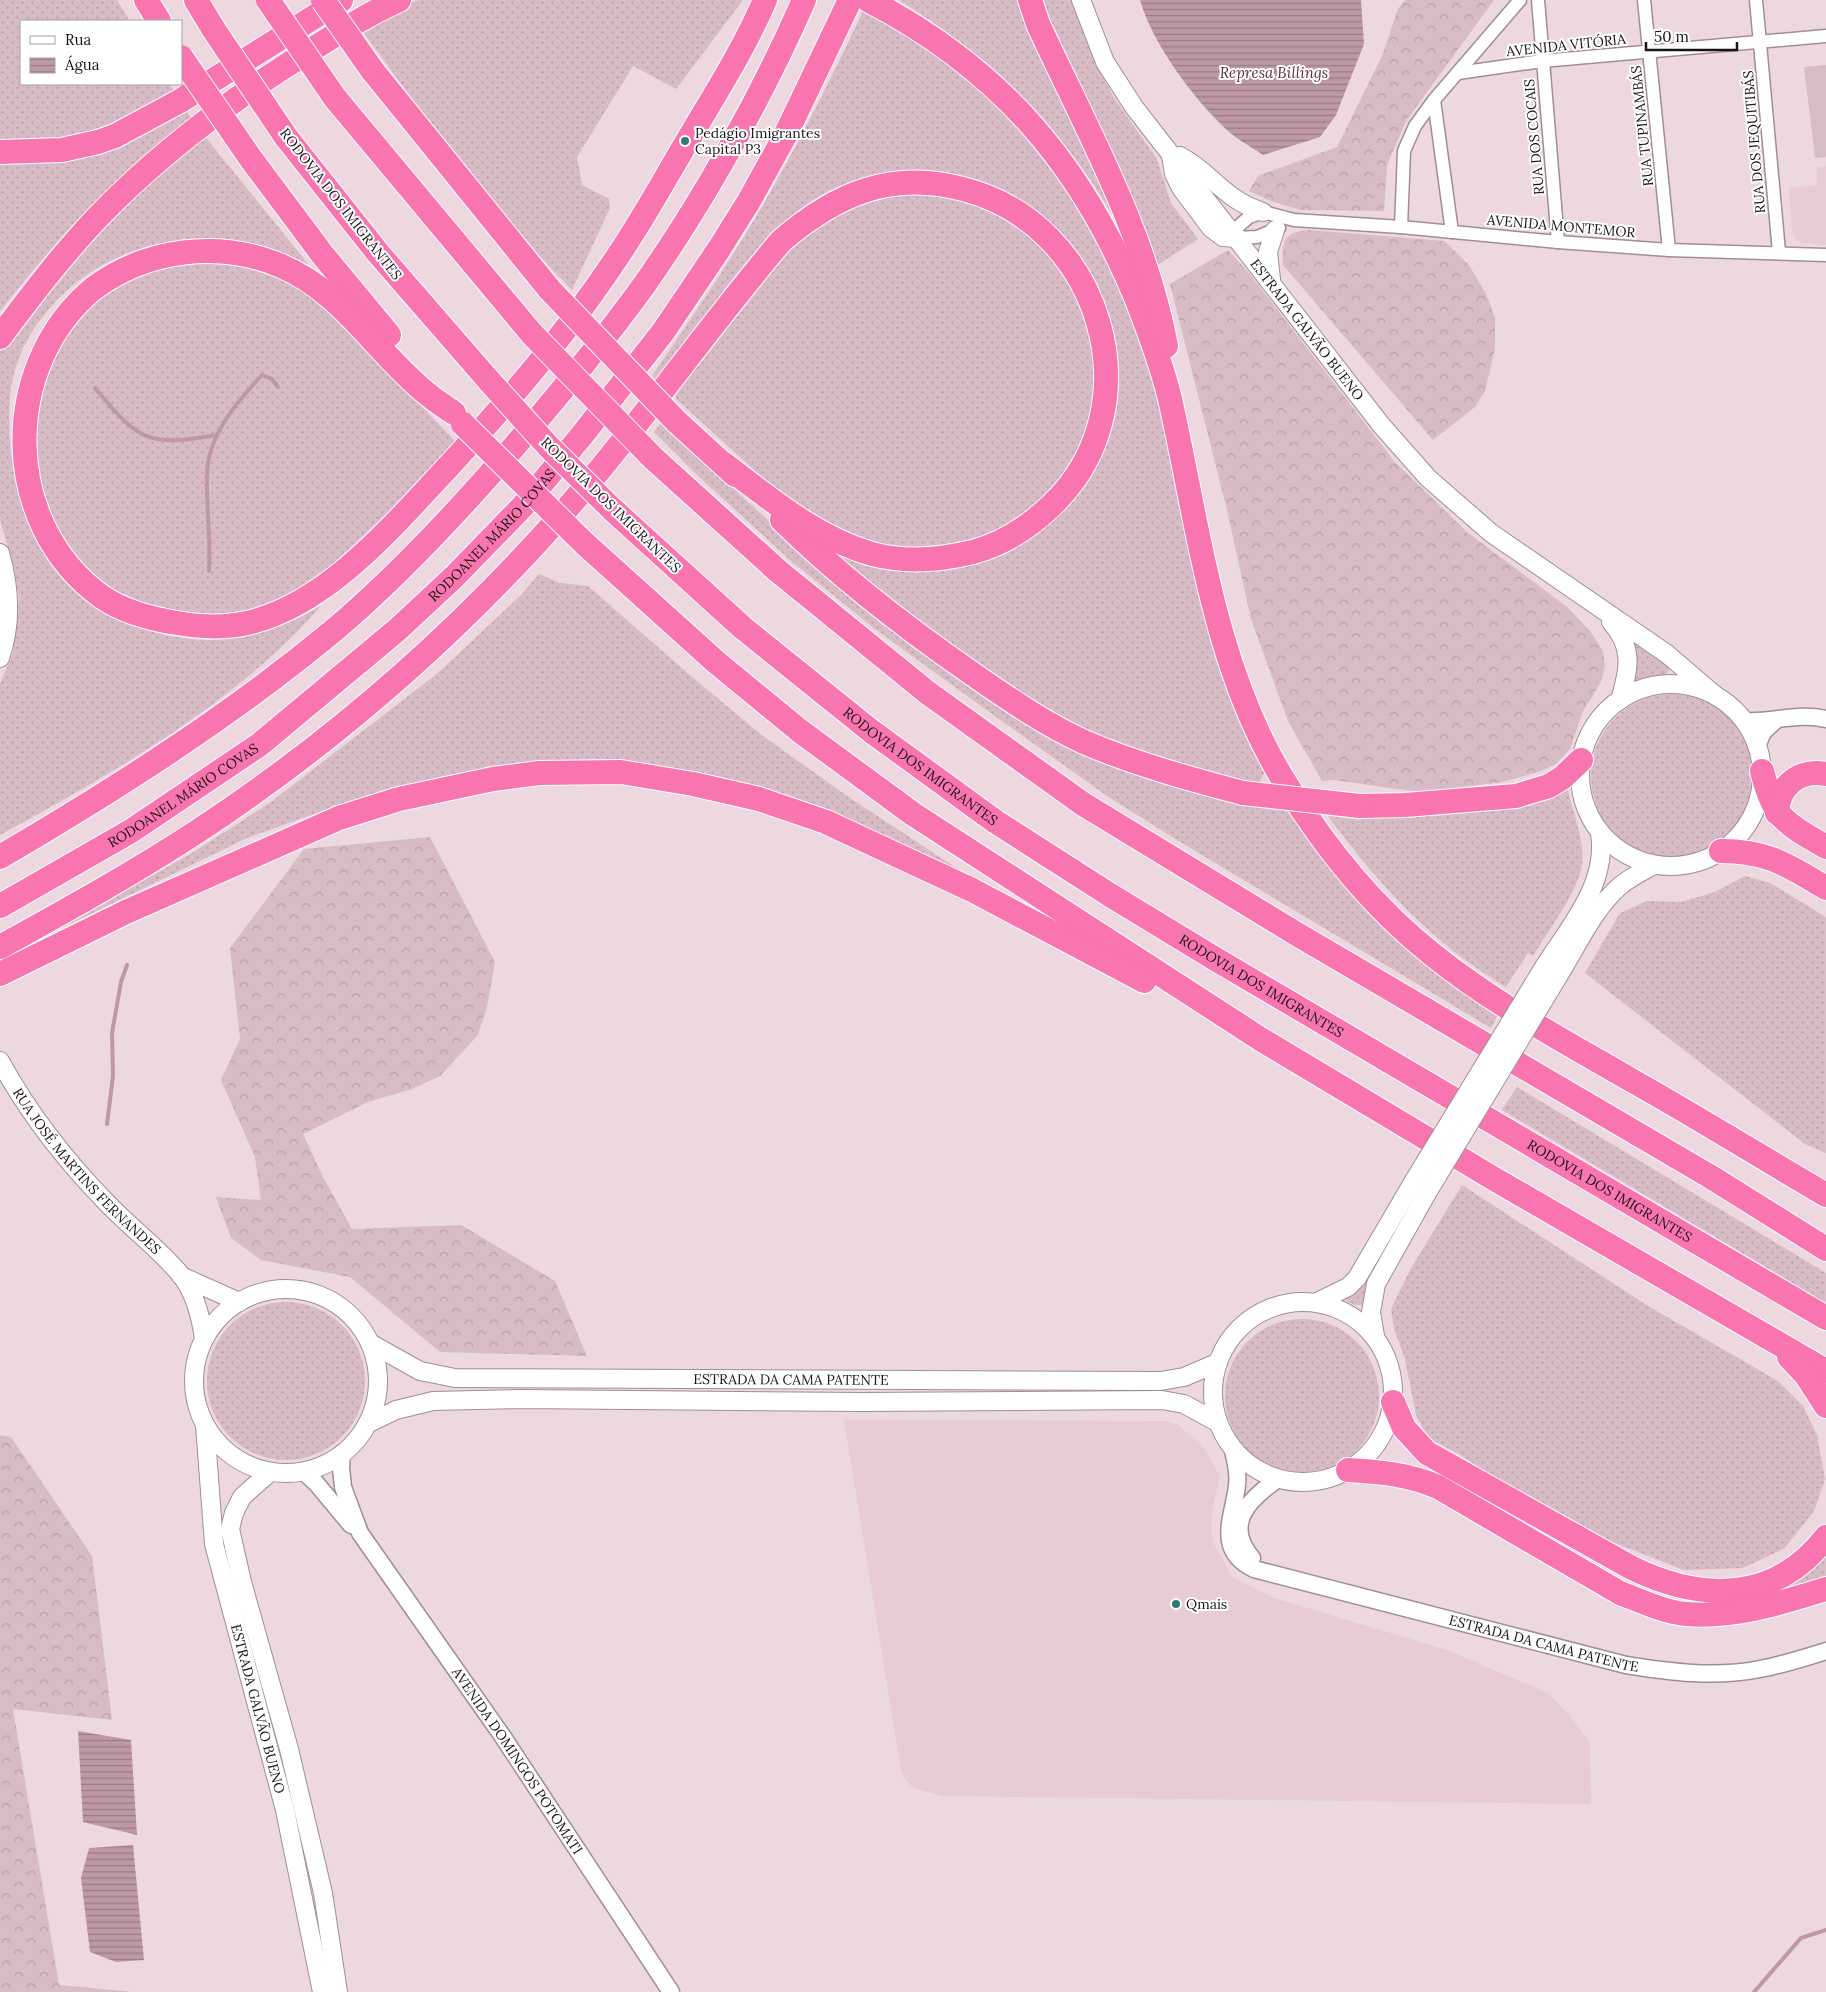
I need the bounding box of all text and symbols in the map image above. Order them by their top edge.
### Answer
legend [20,20,182,85]
scale bar [1646,20,1737,52]
text: 50 m [1654,27,1689,46]
text: Rua [65,30,91,49]
street label: AVENIDA VITÓRIA [1504,30,1627,60]
text: Água [64,55,100,74]
water label: Represa Billings [1220,63,1328,82]
street label: RUA TUPINAMBÁS [1627,65,1657,187]
street label: RUA DOS JEQUITIBÁS [1739,70,1769,214]
street label: RUA DOS COCAIS [1520,78,1548,196]
street label: RODOVIA DOS IMIGRANTES [276,124,406,284]
place label: Pedágio Imigrantes Capital P3 [695,124,820,158]
marker: Pedágio Imigrantes Capital P3 [679,135,691,147]
street label: AVENIDA MONTEMOR [1485,210,1636,241]
street label: ESTRADA GALVÃO BUENO [1246,255,1368,404]
street label: RODOVIA DOS IMIGRANTES [537,433,685,577]
street label: RODOANEL MÁRIO COVAS [424,465,559,605]
street label: RODOVIA DOS IMIGRANTES [839,703,1001,829]
street label: RODOANEL MÁRIO COVAS [104,739,262,851]
street label: RODOVIA DOS IMIGRANTES [1176,930,1347,1042]
street label: RUA JOSÉ MARTINS FERNANDES [9,1084,165,1258]
street label: RODOVIA DOS IMIGRANTES [1524,1135,1695,1246]
street label: ESTRADA DA CAMA PATENTE [693,1370,889,1389]
place label: Qmais [1186,1595,1227,1613]
marker: Qmais [1170,1598,1182,1610]
street label: ESTRADA DA CAMA PATENTE [1447,1611,1640,1676]
street label: ESTRADA GALVÃO BUENO [227,1622,289,1796]
street label: AVENIDA DOMINGOS POTOMATI [447,1663,587,1858]

